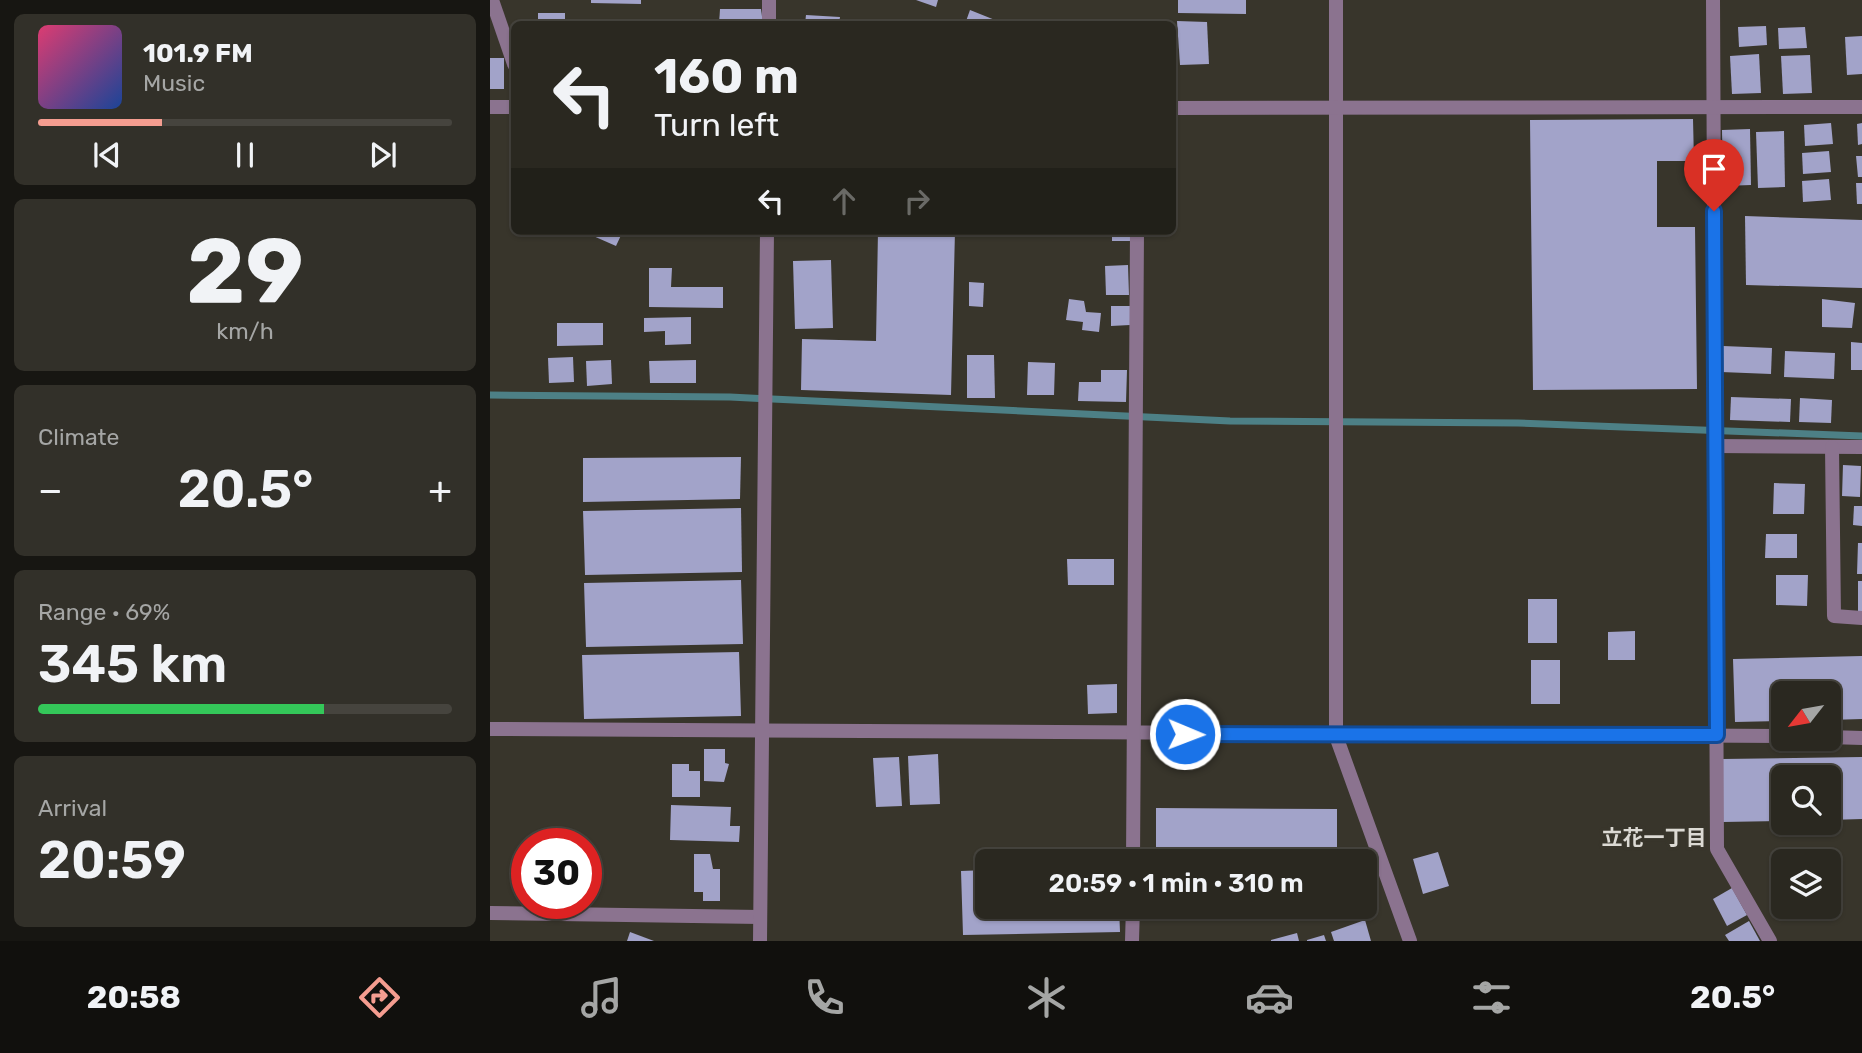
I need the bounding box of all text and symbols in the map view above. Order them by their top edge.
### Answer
text: 101.9 FM [143,38,253,69]
text: 160 m [654,47,799,105]
icon: left [539,49,630,140]
text: Music [143,69,205,97]
text: Turn left [654,106,779,144]
icon: previous [88,136,126,174]
icon: pause [226,136,264,174]
icon: next [364,136,402,174]
pin [1684,139,1744,211]
icon: arrive [1695,150,1733,188]
icon: left [752,182,790,220]
icon: ahead [825,182,863,220]
icon: right [898,182,936,220]
text: 29 [186,217,304,325]
text: km/h [216,317,274,345]
text: Climate [38,423,119,451]
text: 20.5° [178,458,313,520]
text: − [38,467,63,513]
text: + [428,467,452,513]
text: Range · 69% [38,598,170,626]
text: 345 km [38,633,227,695]
north arrow [1771,681,1841,751]
map controls [1771,681,1841,919]
position arrow [1148,697,1222,771]
button: search [1771,765,1841,835]
text: Arrival [38,794,107,822]
district label: 立花一丁目 [1602,825,1707,850]
speed limit sign: 30 [511,828,602,919]
text: 20:59 [38,829,186,891]
button: layers [1771,849,1841,919]
text: 20:59 · 1 min · 310 m [1048,868,1304,899]
icon: directions [355,973,404,1022]
icon: music [577,973,626,1022]
icon: phone [800,973,849,1022]
icon: climate [1022,973,1071,1022]
icon: car [1245,973,1294,1022]
icon: filters [1467,973,1516,1022]
text: 20:58 [87,978,181,1016]
text: 20.5° [1690,978,1775,1016]

